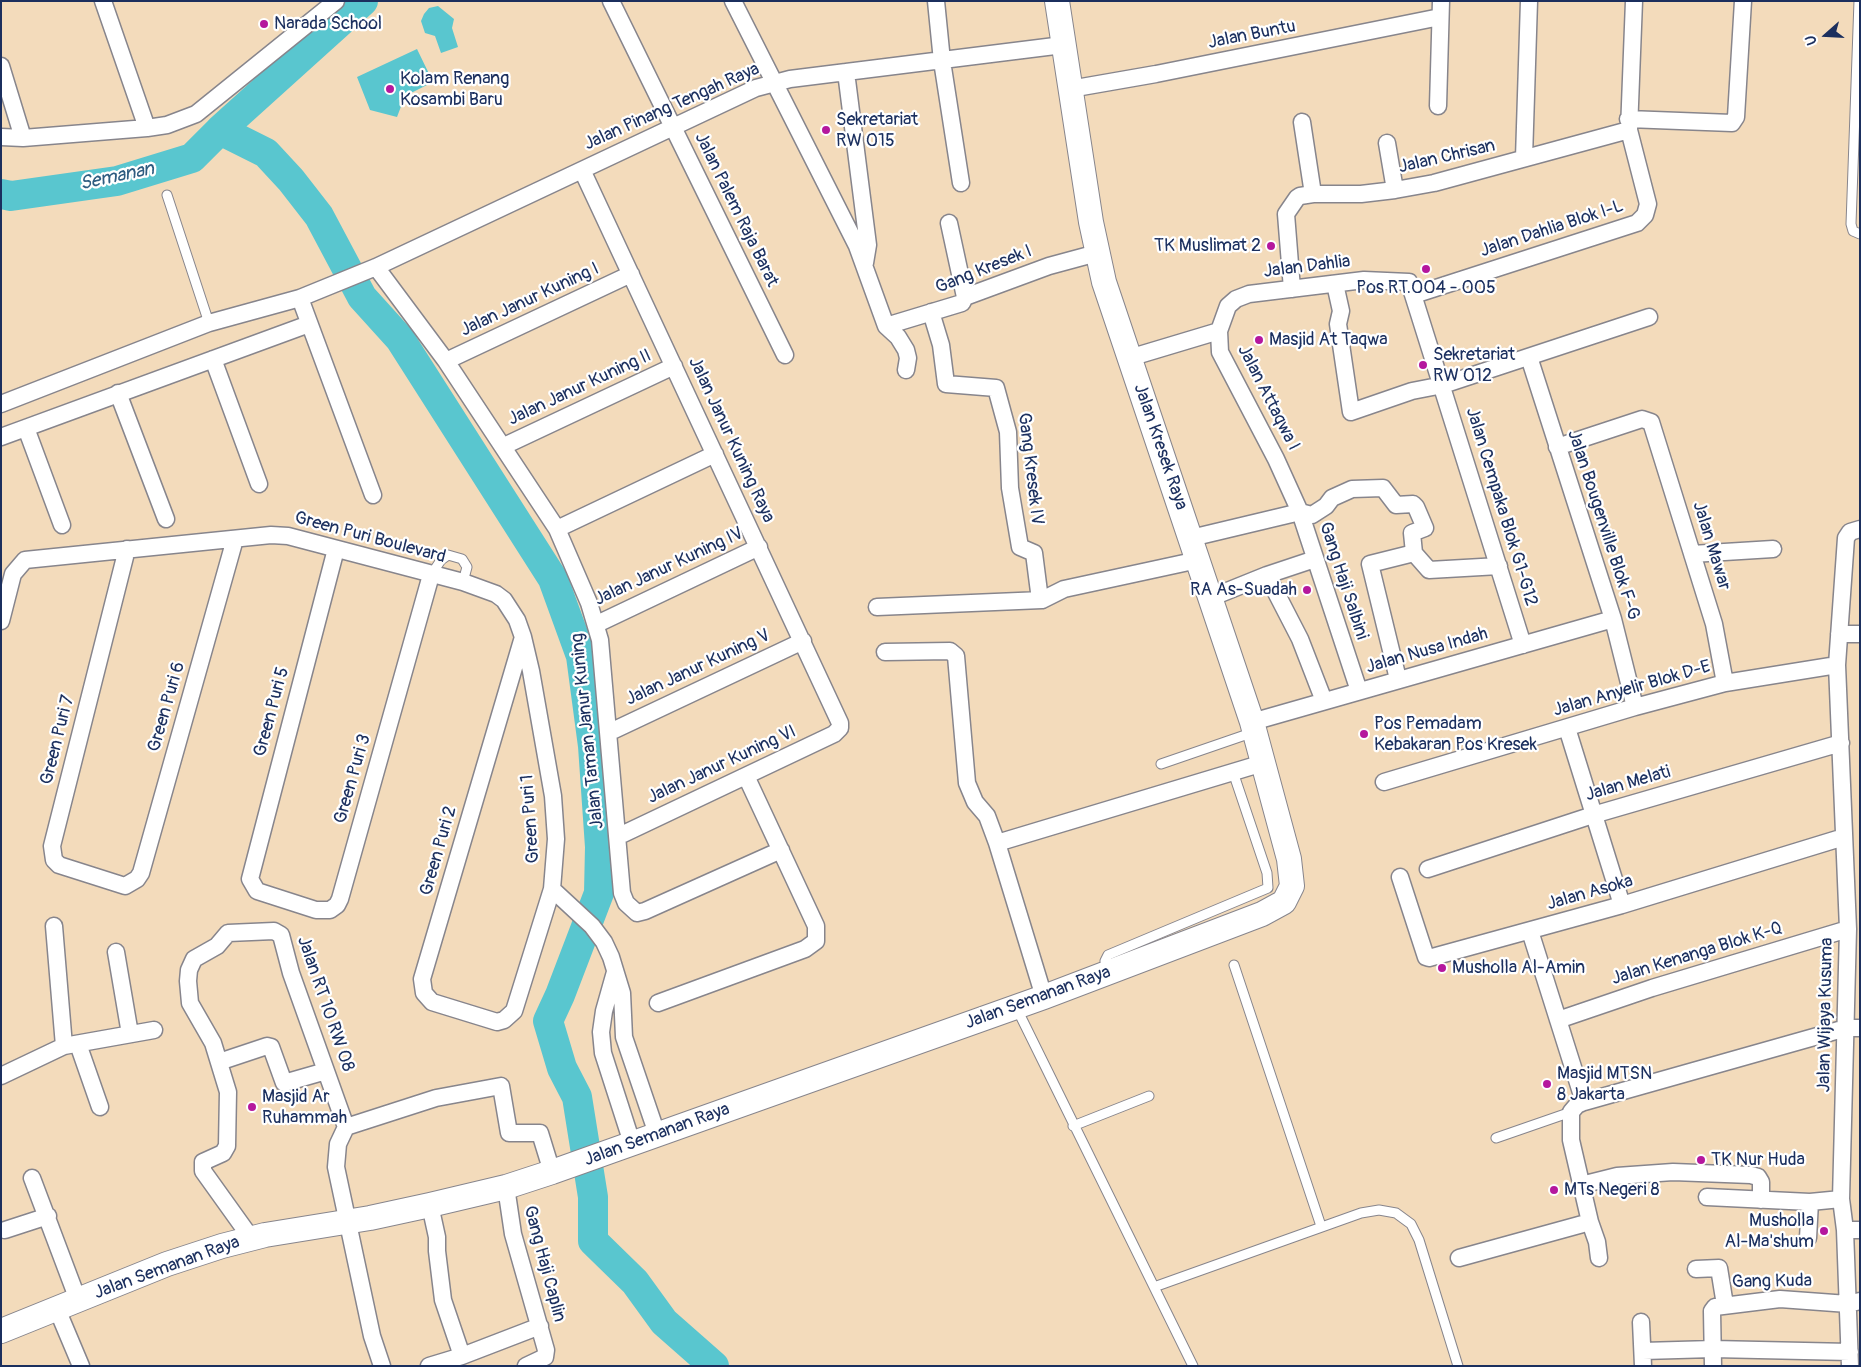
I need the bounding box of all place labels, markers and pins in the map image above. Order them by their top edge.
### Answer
place label: Narada School [274,13,382,35]
marker: Narada School [258,18,270,30]
place label: Kolam Renang Kosambi Baru [400,68,509,110]
marker: Kolam Renang Kosambi Baru [384,83,396,95]
place label: Sekretariat RW 015 [836,109,918,152]
marker: Sekretariat RW 015 [820,124,832,136]
place label: TK Muslimat 2 [1154,235,1261,257]
marker: TK Muslimat 2 [1265,240,1277,252]
marker: Pos RT.004 - 005 [1420,263,1432,275]
place label: Pos RT.004 - 005 [1356,277,1496,299]
place label: Masjid At Taqwa [1269,329,1388,351]
marker: Masjid At Taqwa [1253,334,1265,346]
place label: Sekretariat RW 012 [1433,344,1515,386]
marker: Sekretariat RW 012 [1417,359,1429,371]
place label: RA As-Suadah [1190,579,1297,601]
marker: RA As-Suadah [1301,584,1313,596]
place label: Pos Pemadam Kebakaran Pos Kresek [1374,713,1537,756]
marker: Pos Pemadam Kebakaran Pos Kresek [1358,728,1370,740]
place label: Musholla Al-Amin [1452,957,1585,979]
marker: Musholla Al-Amin [1436,962,1448,974]
place label: Masjid MTSN 8 Jakarta [1557,1063,1652,1106]
marker: Masjid MTSN 8 Jakarta [1541,1078,1553,1090]
place label: Masjid Ar Ruhammah [262,1086,347,1128]
marker: Masjid Ar Ruhammah [246,1101,258,1113]
place label: TK Nur Huda [1711,1149,1805,1171]
marker: TK Nur Huda [1695,1154,1707,1166]
place label: MTs Negeri 8 [1564,1179,1660,1201]
marker: MTs Negeri 8 [1548,1184,1560,1196]
place label: Musholla Al-Ma'shum [1724,1210,1814,1252]
marker: Musholla Al-Ma'shum [1818,1225,1830,1237]

